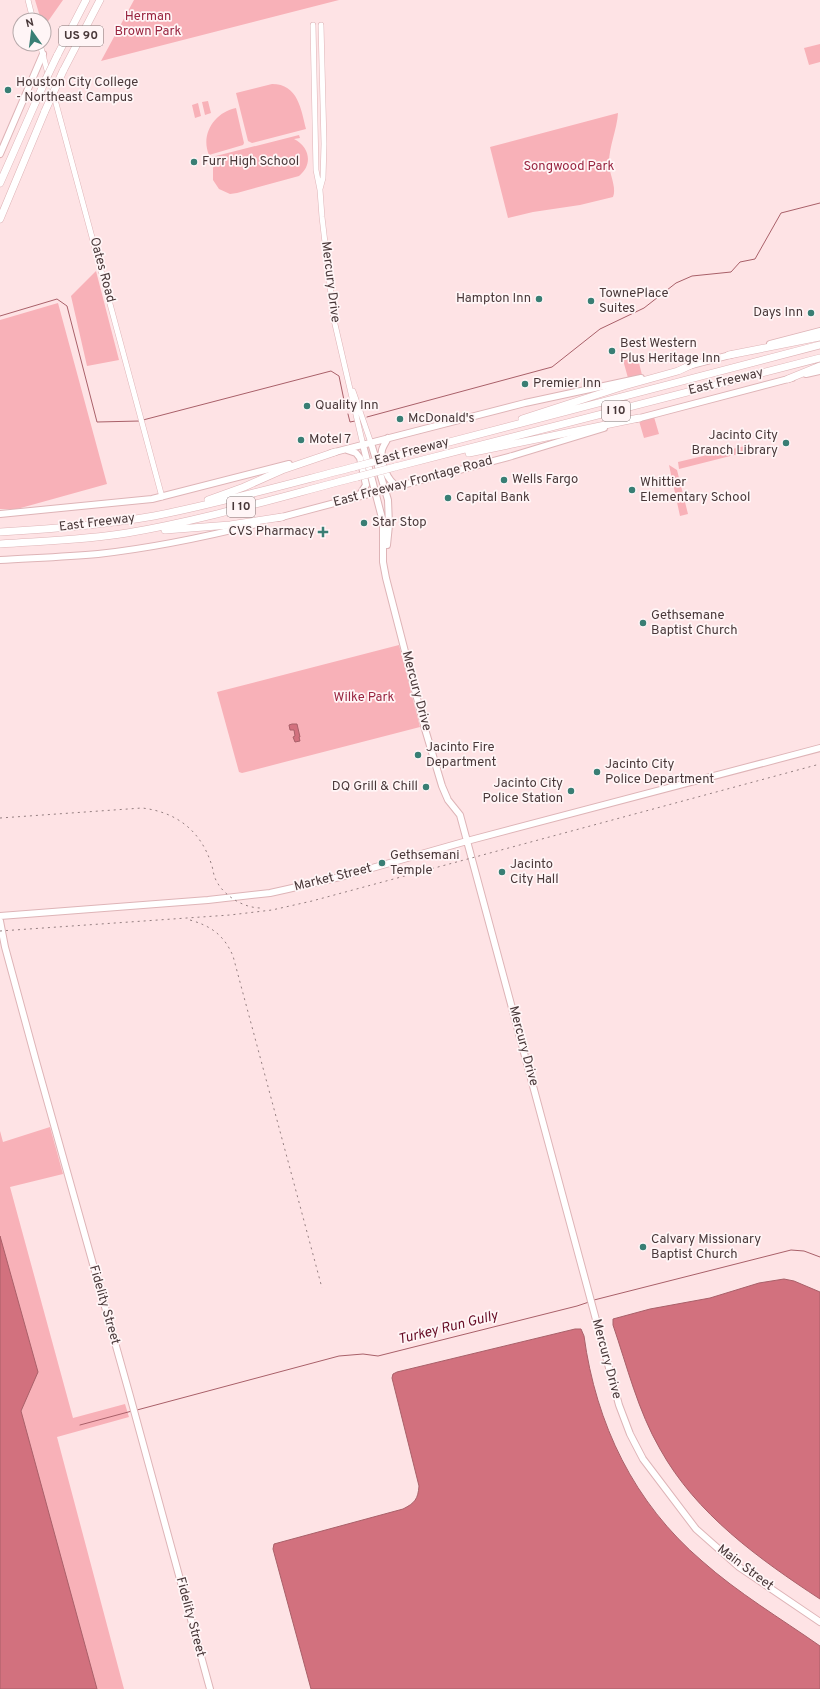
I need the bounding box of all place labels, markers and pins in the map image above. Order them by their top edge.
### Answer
place label: Houston City College - Northeast Campus [16,75,138,106]
marker: Houston City College - Northeast Campus [3,85,13,95]
place label: Furr High School [202,154,299,170]
marker: Furr High School [189,157,199,167]
place label: TownePlace Suites [599,286,669,317]
place label: Hampton Inn [456,291,531,307]
marker: Hampton Inn [534,294,544,304]
marker: TownePlace Suites [586,296,596,306]
place label: Days Inn [753,305,803,321]
marker: Days Inn [806,308,816,318]
place label: Best Western Plus Heritage Inn [620,336,720,367]
marker: Best Western Plus Heritage Inn [607,346,617,356]
place label: Premier Inn [533,376,601,392]
marker: Premier Inn [520,379,530,389]
place label: Quality Inn [315,398,379,414]
marker: Quality Inn [302,401,312,411]
place label: McDonald's [408,411,475,427]
marker: McDonald's [395,414,405,424]
place label: Jacinto City Branch Library [692,428,778,459]
place label: Motel 7 [309,432,351,448]
marker: Motel 7 [296,435,306,445]
marker: Jacinto City Branch Library [781,438,791,448]
place label: Wells Fargo [512,472,578,488]
marker: Wells Fargo [499,475,509,485]
place label: Whittier Elementary School [640,475,750,506]
marker: Whittier Elementary School [627,485,637,495]
place label: Capital Bank [456,490,530,506]
marker: Capital Bank [443,493,453,503]
place label: Star Stop [372,515,427,531]
marker: Star Stop [359,518,369,528]
place label: CVS Pharmacy [229,524,315,540]
marker: CVS Pharmacy [318,527,328,537]
place label: Gethsemane Baptist Church [651,608,737,639]
marker: Gethsemane Baptist Church [638,618,648,628]
place label: Jacinto Fire Department [426,740,496,771]
marker: Jacinto Fire Department [413,750,423,760]
place label: Jacinto City Police Department [605,757,714,788]
marker: Jacinto City Police Department [592,767,602,777]
place label: Jacinto City Police Station [483,776,563,807]
place label: DQ Grill & Chill [332,779,418,795]
marker: DQ Grill & Chill [421,782,431,792]
marker: Jacinto City Police Station [566,786,576,796]
place label: Gethsemani Temple [390,848,460,879]
place label: Jacinto City Hall [510,857,559,888]
marker: Gethsemani Temple [377,858,387,868]
marker: Jacinto City Hall [497,867,507,877]
place label: Calvary Missionary Baptist Church [651,1232,761,1263]
marker: Calvary Missionary Baptist Church [638,1242,648,1252]

